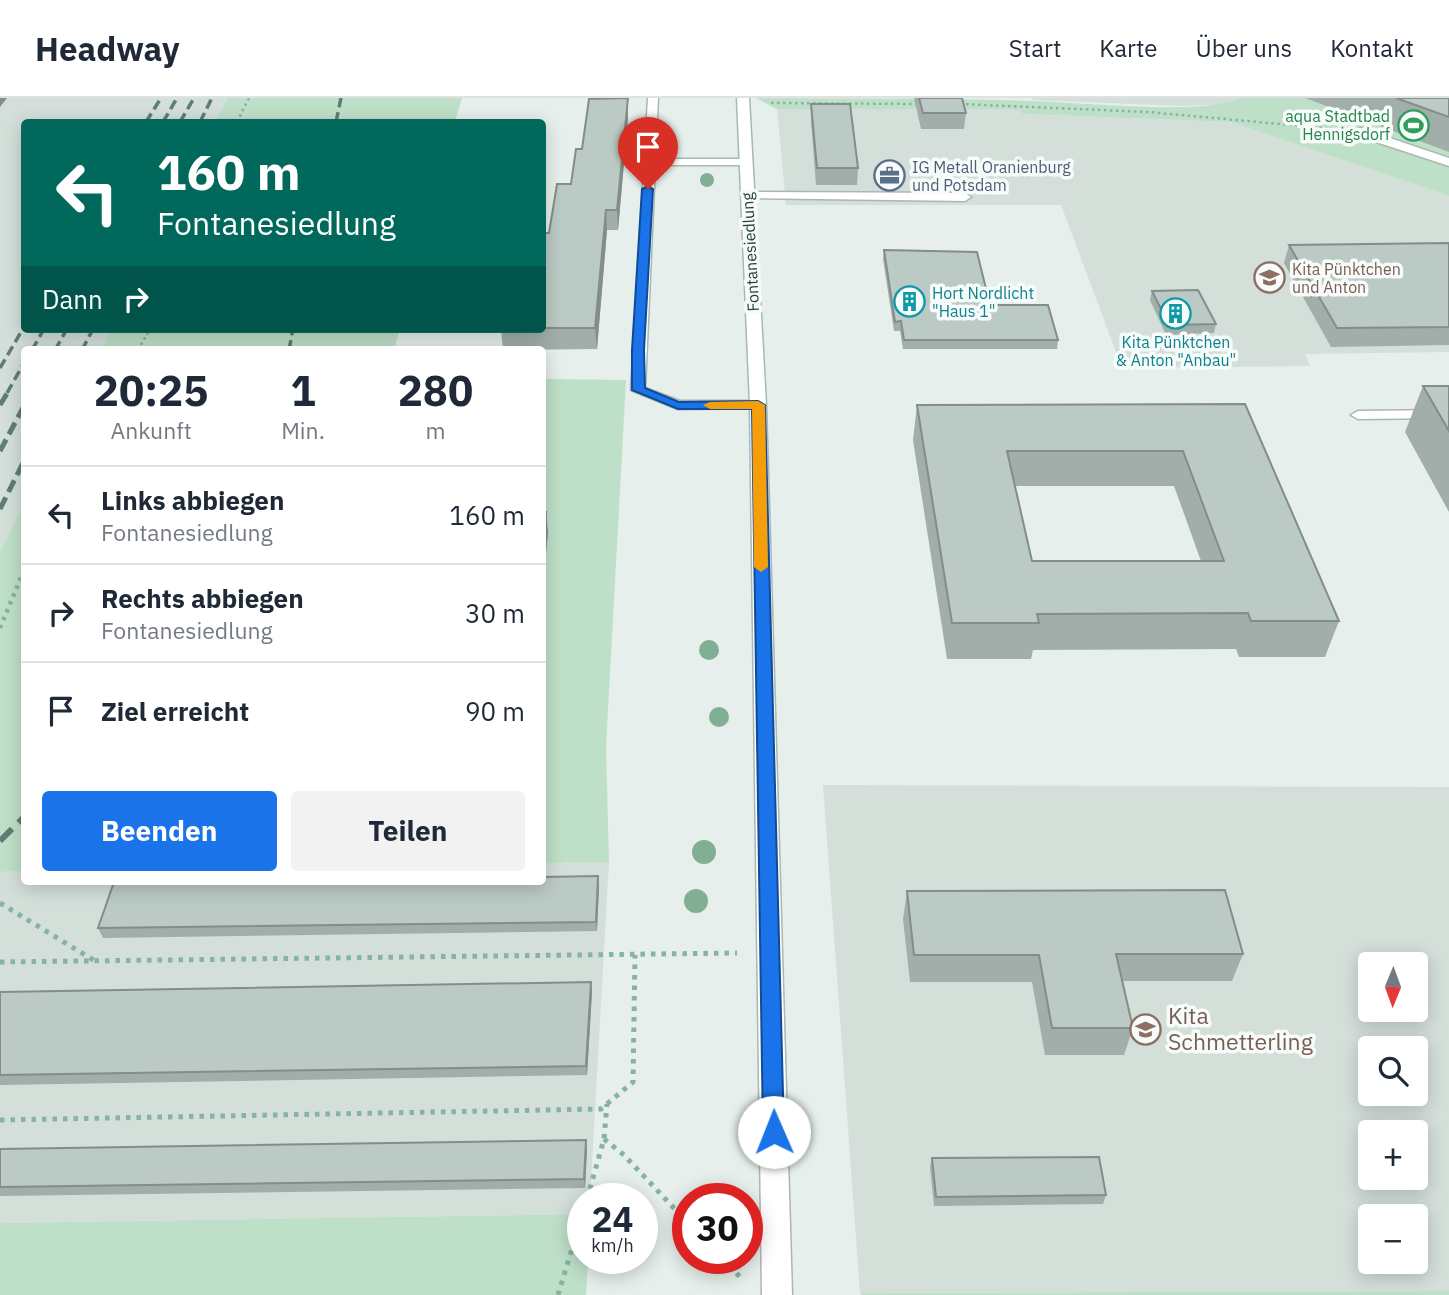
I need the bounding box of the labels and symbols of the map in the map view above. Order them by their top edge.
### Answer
place label: aqua Stadtbad Hennigsdorf [1285,106,1390,144]
sports icon: aqua Stadtbad Hennigsdorf [1396,108,1430,142]
pin [618,117,678,189]
place label: IG Metall Oranienburg und Potsdam [912,157,1071,195]
office icon: IG Metall Oranienburg und Potsdam [872,159,906,193]
street label: Fontanesiedlung [737,191,763,312]
place label: Kita Pünktchen und Anton [1292,259,1401,297]
school or university icon: Kita Pünktchen und Anton [1252,261,1286,295]
place label: Hort Nordlicht "Haus 1" [932,283,1034,321]
building icon: Hort Nordlicht "Haus 1" [892,285,926,319]
building icon: Kita Pünktchen & Anton "Anbau" [1159,296,1193,330]
place label: Kita Pünktchen & Anton "Anbau" [1116,332,1236,370]
north arrow [1358,952,1428,1022]
place label: Kita Schmetterling [1168,1000,1313,1056]
school or university icon: Kita Schmetterling [1128,1012,1162,1046]
position arrow [737,1095,811,1169]
speed limit sign: 30 [672,1183,763,1274]

